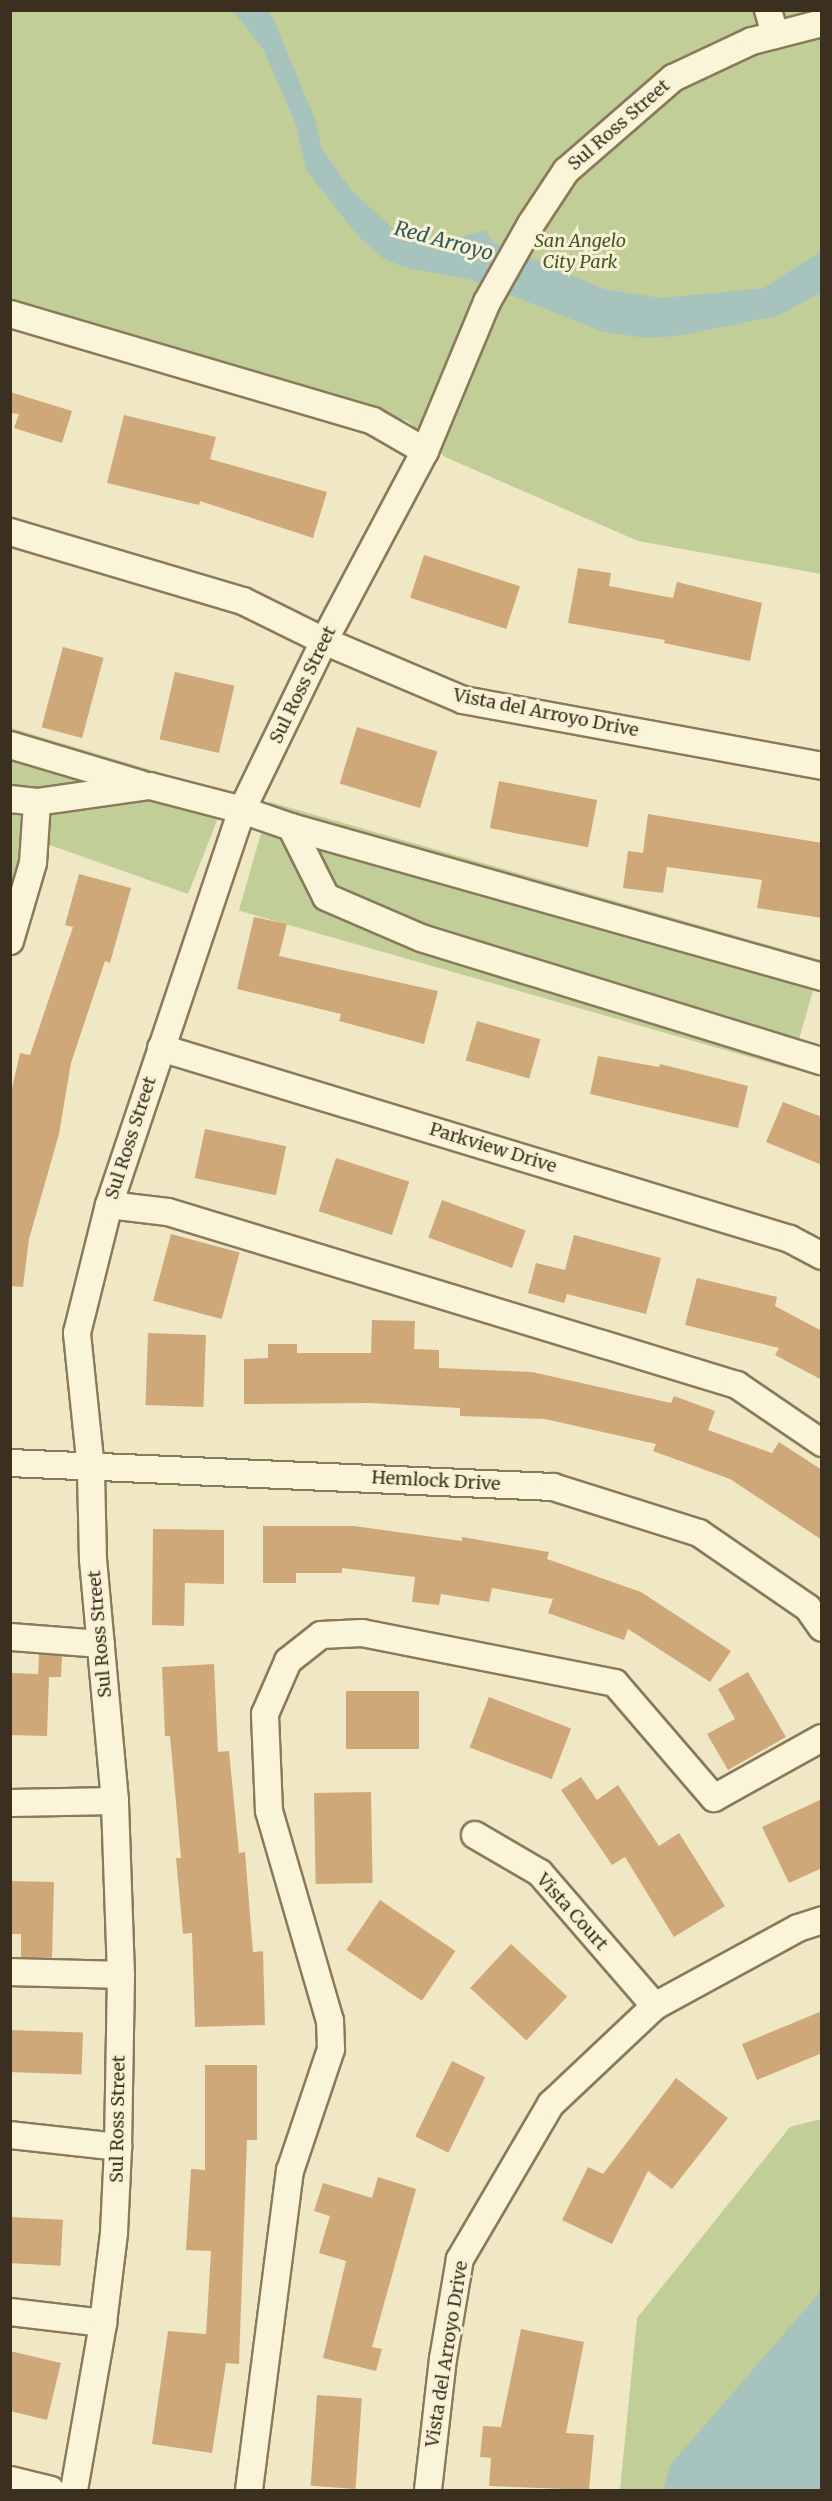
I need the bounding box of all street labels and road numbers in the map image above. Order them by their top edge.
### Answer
street label: Sul Ross Street [564,75,674,175]
street label: Sul Ross Street [265,623,341,747]
street label: Vista del Arroyo Drive [451,684,641,742]
street label: Sul Ross Street [101,1074,161,1202]
street label: Parkview Drive [427,1118,559,1178]
street label: Hemlock Drive [371,1467,501,1495]
street label: Sul Ross Street [84,1569,116,1699]
street label: Vista Court [532,1869,612,1955]
street label: Sul Ross Street [106,2055,130,2183]
street label: Vista del Arroyo Drive [422,2259,472,2449]

